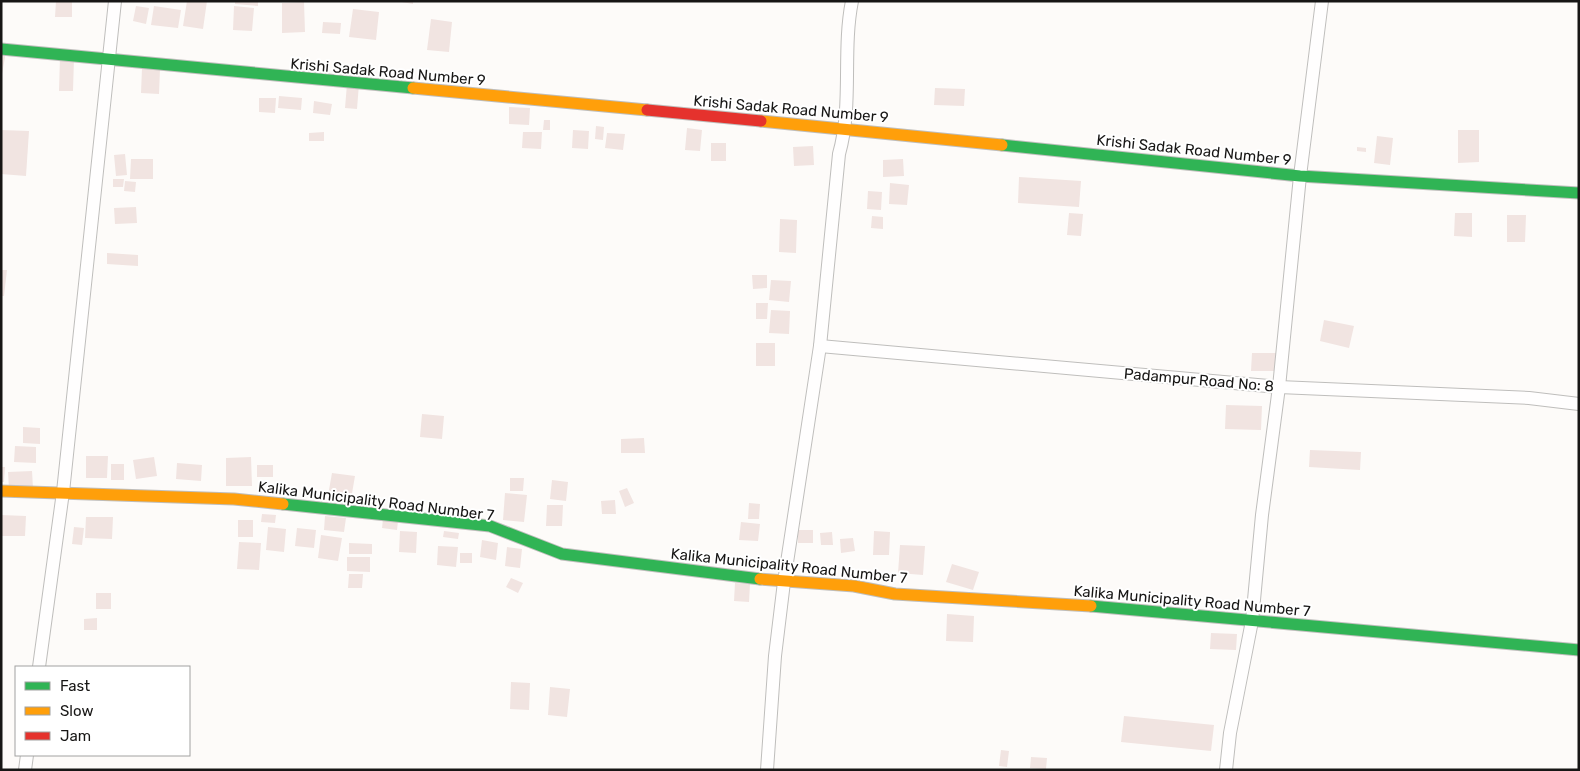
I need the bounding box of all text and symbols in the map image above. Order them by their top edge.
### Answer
street label: Krishi Sadak Road Number 9 [290,55,486,90]
street label: Krishi Sadak Road Number 9 [693,92,889,127]
street label: Krishi Sadak Road Number 9 [1096,131,1292,169]
street label: Padampur Road No: 8 [1123,364,1275,396]
street label: Kalika Municipality Road Number 7 [257,478,495,524]
street label: Kalika Municipality Road Number 7 [670,545,908,587]
street label: Kalika Municipality Road Number 7 [1073,582,1311,620]
legend [15,666,190,756]
text: Fast [60,677,90,695]
text: Slow [60,702,93,720]
text: Jam [60,727,91,745]

